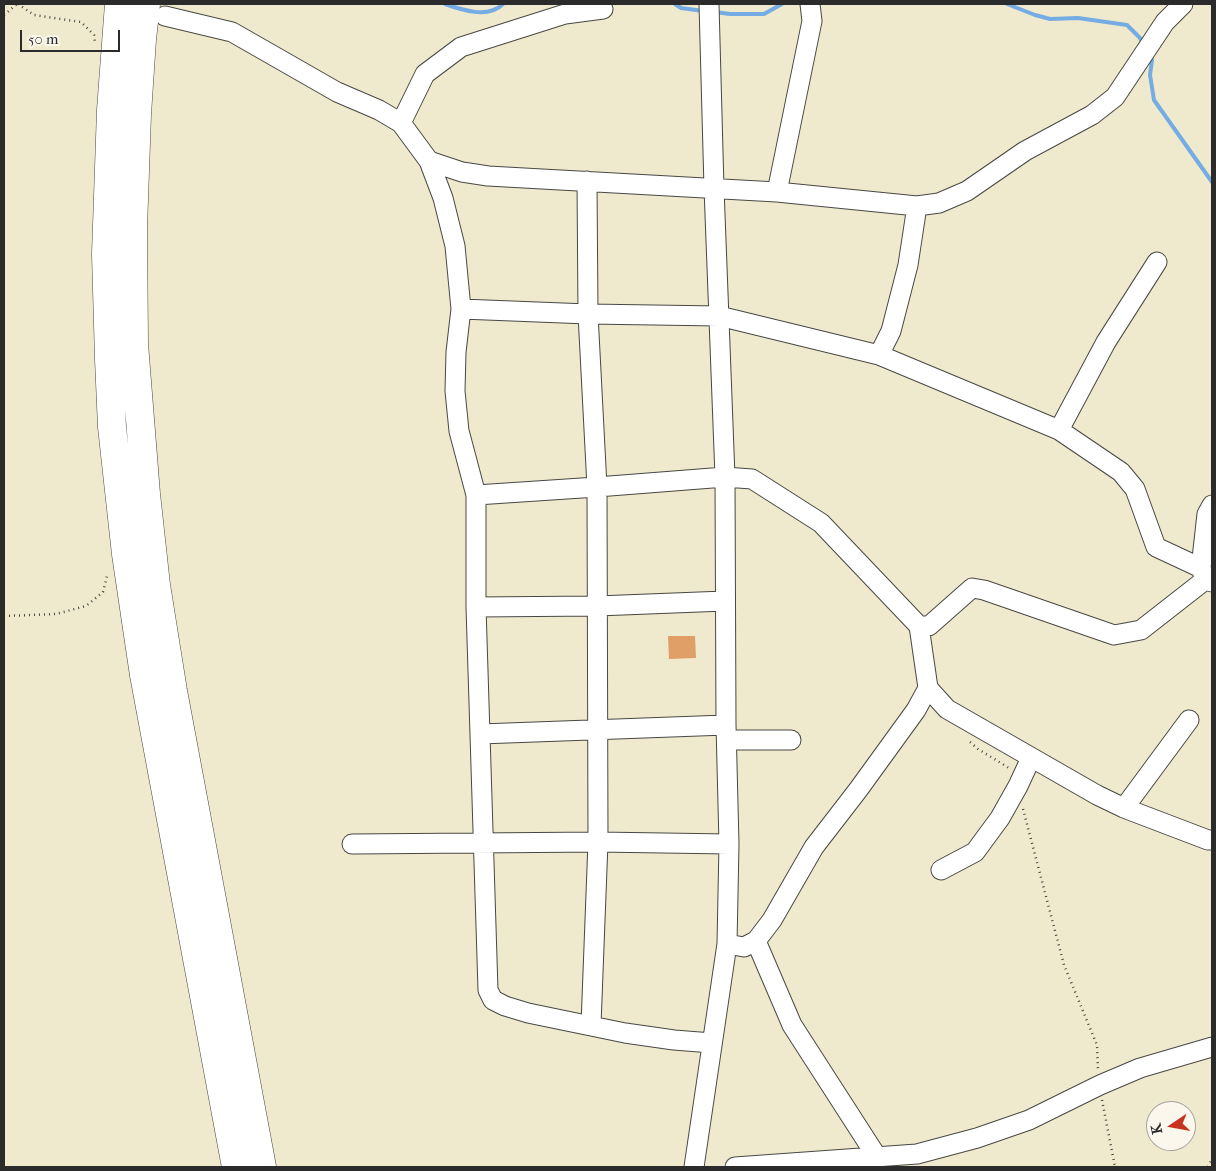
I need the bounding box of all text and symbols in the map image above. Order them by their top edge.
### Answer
scale bar [22,20,122,52]
text: 50 m [28,30,58,48]
north arrow [1146,1101,1196,1151]
text: K [1147,1122,1166,1136]

